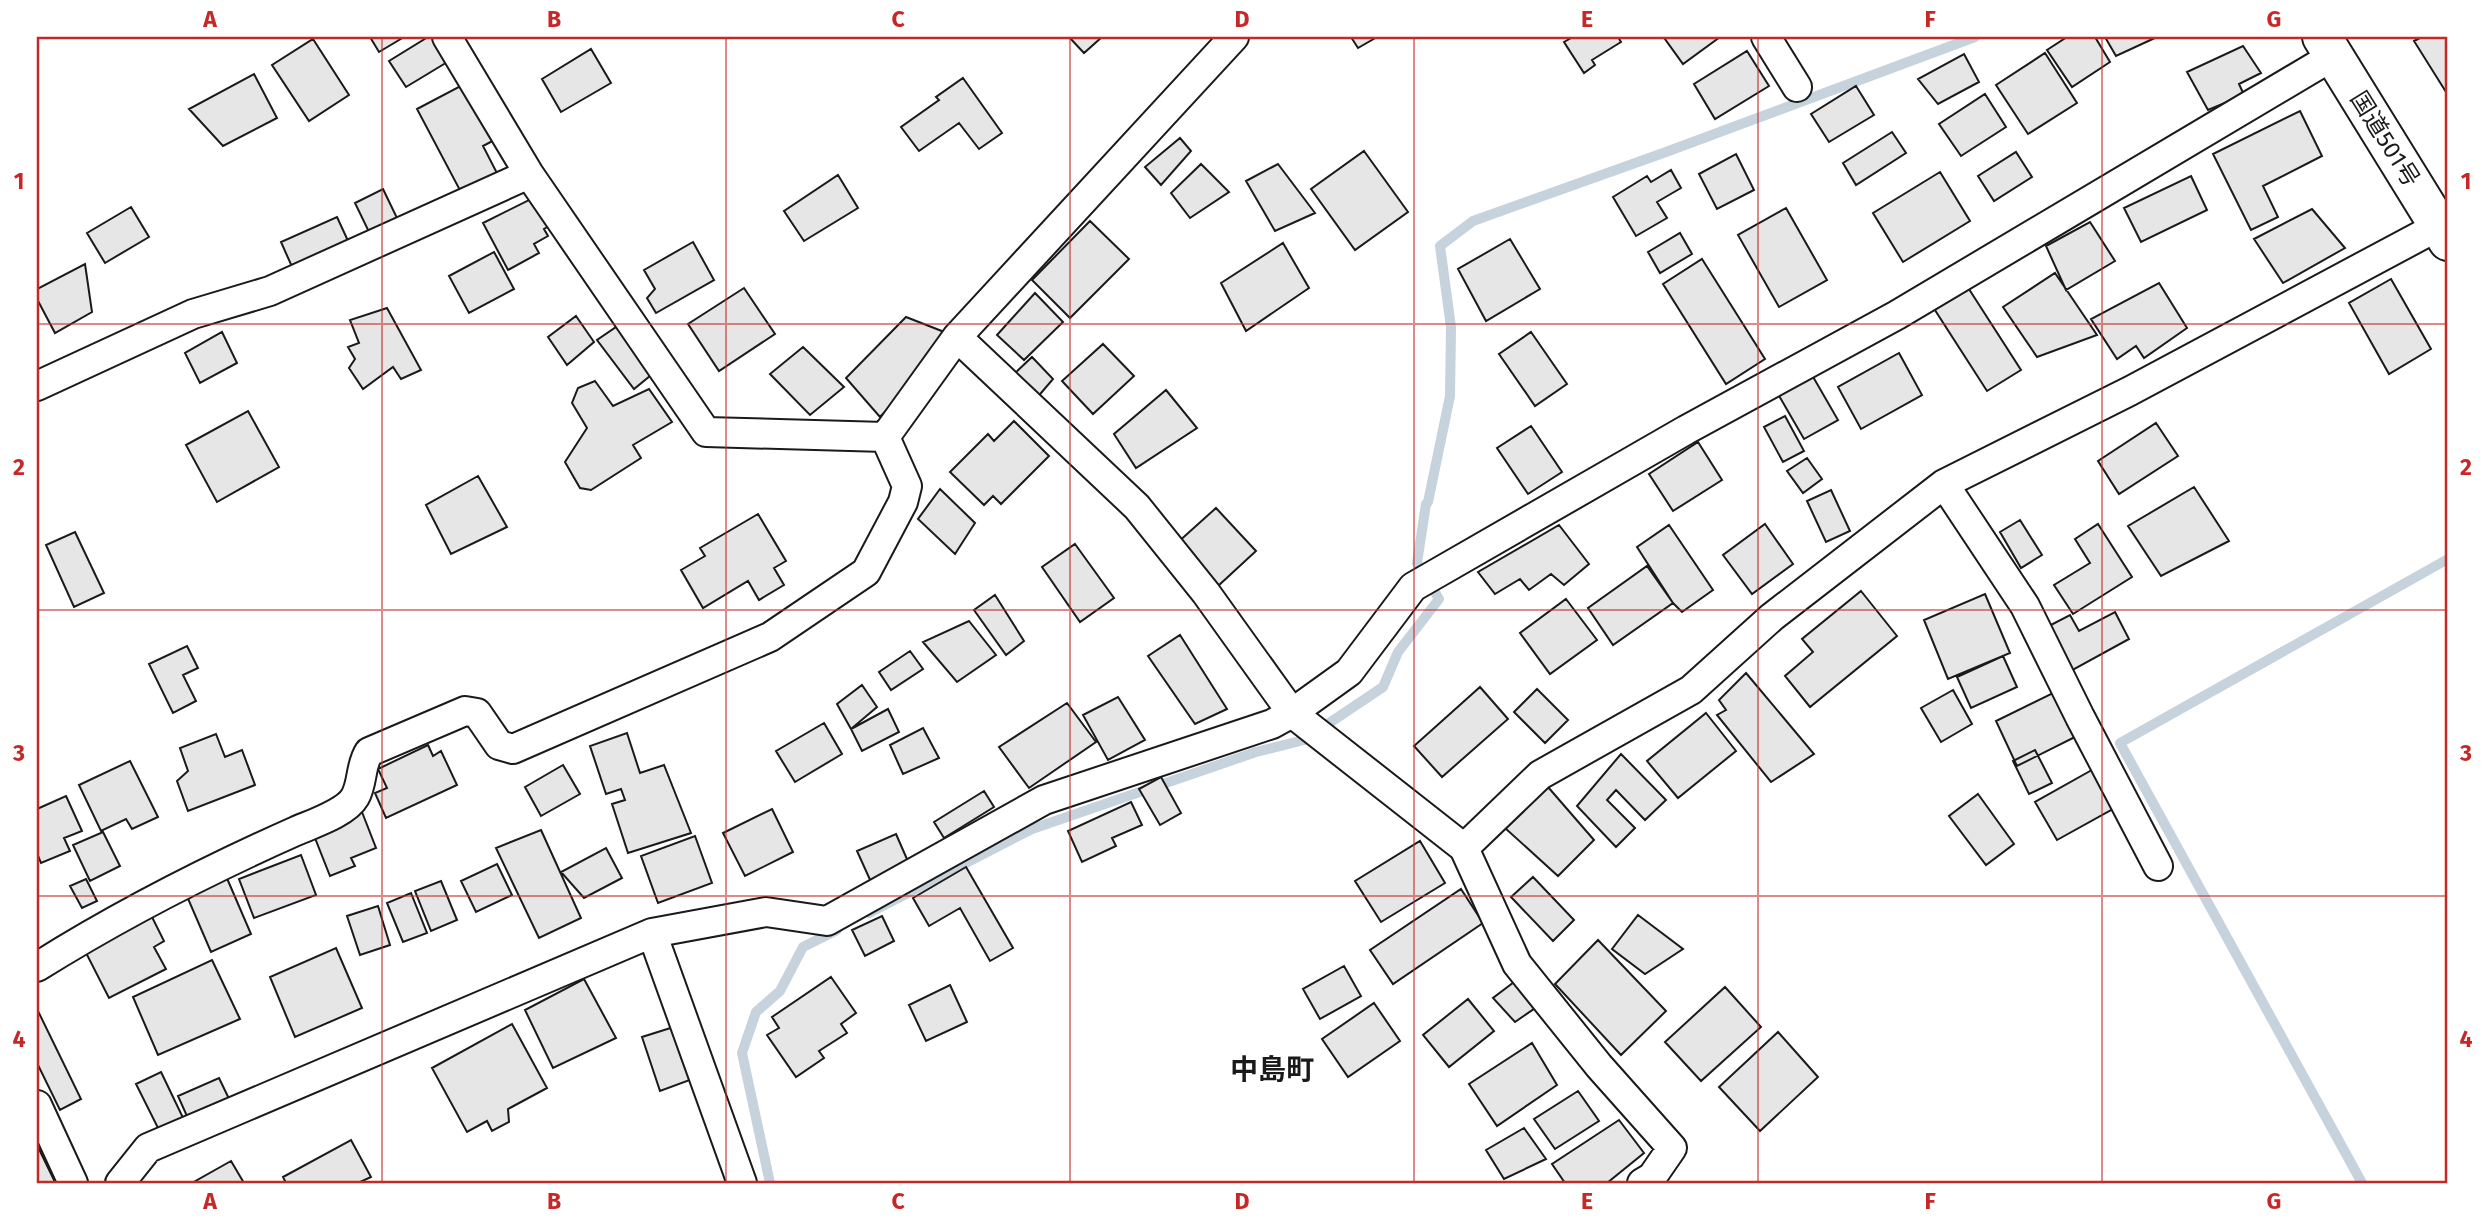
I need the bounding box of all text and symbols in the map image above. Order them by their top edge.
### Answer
text: A [202,5,217,33]
text: B [547,5,561,33]
text: C [891,5,905,33]
text: D [1235,5,1250,33]
text: E [1581,5,1593,33]
text: F [1924,5,1936,33]
text: G [2267,5,2281,33]
street label: 国道501号 [2345,86,2425,192]
text: 1 [14,167,24,195]
text: 1 [2461,167,2471,195]
text: 2 [13,453,25,481]
text: 2 [2460,453,2472,481]
text: 3 [12,739,25,767]
text: 3 [2459,739,2472,767]
text: 4 [13,1025,26,1053]
text: 4 [2460,1025,2473,1053]
district label: 中島町 [1230,1053,1314,1086]
text: A [202,1187,217,1215]
text: B [547,1187,561,1215]
text: C [891,1187,905,1215]
text: D [1235,1187,1250,1215]
text: E [1581,1187,1593,1215]
text: F [1924,1187,1936,1215]
text: G [2267,1187,2281,1215]

